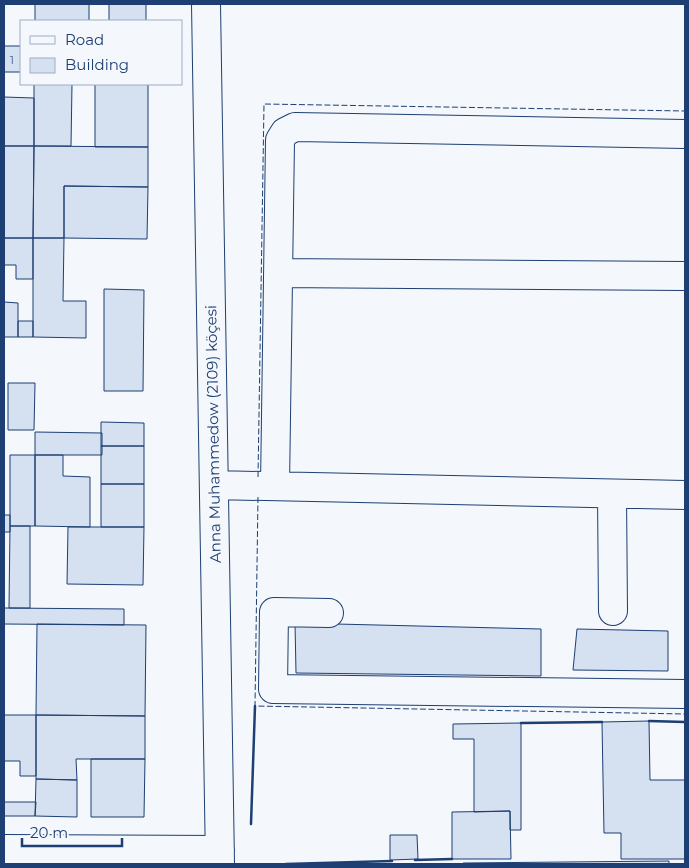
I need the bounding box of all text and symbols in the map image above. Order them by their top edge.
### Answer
legend [20,20,182,85]
text: Road [65,30,104,49]
house number: 1 [10,52,14,67]
text: Building [65,55,129,74]
street label: Anna Muhammedow (2109) köçesi [201,305,225,563]
scale bar [22,816,122,848]
text: 20 m [30,823,68,842]

